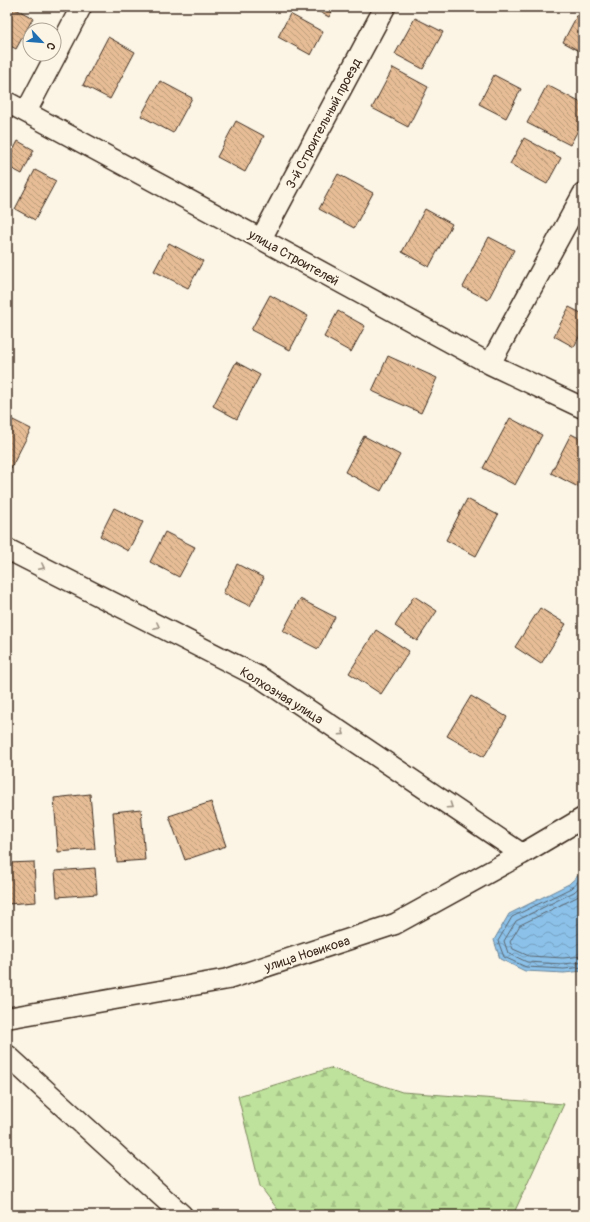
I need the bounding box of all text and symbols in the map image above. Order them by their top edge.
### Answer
north arrow [22,22,62,62]
text: С [43,40,58,52]
street label: 3-й Строительный проезд [283,55,365,191]
street label: улица Строителей [245,226,342,289]
one-way arrow [37,562,45,569]
one-way arrow [153,621,161,629]
street label: Колхозная улица [237,664,326,728]
one-way arrow [338,728,345,736]
one-way arrow [446,801,453,809]
street label: улица Новикова [262,933,352,976]

